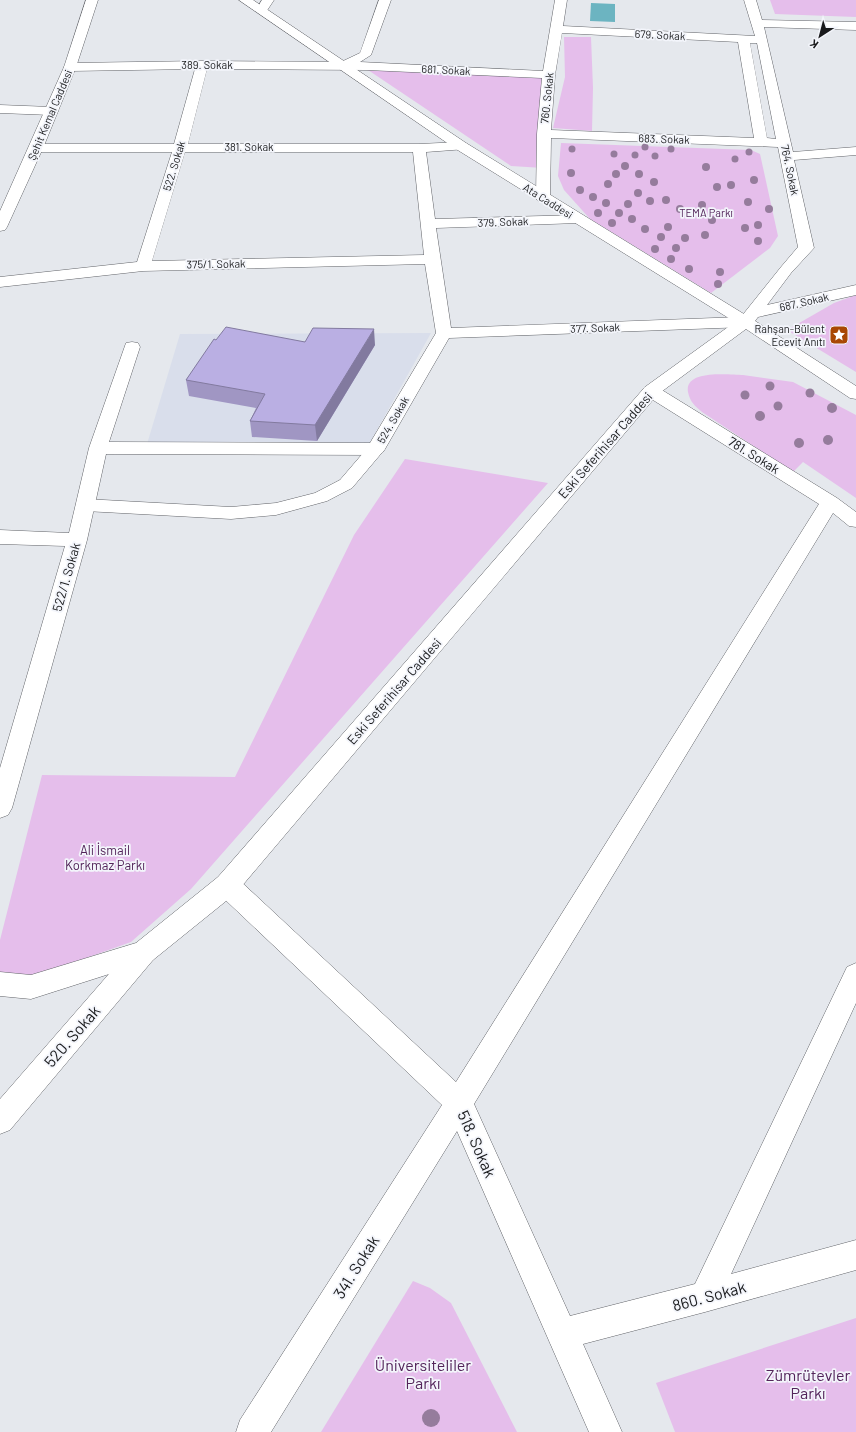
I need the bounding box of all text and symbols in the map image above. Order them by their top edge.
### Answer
north arrow [800,16,840,56]
street label: 679. Sokak [634,27,686,42]
text: K [807,37,820,52]
street label: 389. Sokak [181,58,233,71]
street label: 681. Sokak [421,62,471,77]
street label: Şehit Kemal Caddesi [25,67,75,162]
street label: 760. Sokak [537,71,556,124]
street label: 683. Sokak [638,131,690,146]
street label: 522. Sokak [160,139,187,192]
street label: 381. Sokak [224,140,274,153]
street label: 764. Sokak [779,144,802,197]
street label: Ata Caddesi [521,180,576,221]
park label: TEMA Parkı [679,206,733,219]
street label: 379. Sokak [477,214,529,229]
street label: 375/1. Sokak [186,256,246,271]
street label: 687. Sokak [778,289,830,314]
street label: 377. Sokak [570,320,621,335]
place label: Rahşan-Bülent Ecevit Anıtı [755,322,825,348]
place icon: Rahşan-Bülent Ecevit Anıtı [828,324,850,346]
street label: Eski Seferihisar Caddesi [554,389,656,501]
street label: 524. Sokak [374,394,411,445]
street label: 781. Sokak [725,433,783,477]
street label: 522/1. Sokak [49,540,84,613]
street label: Eski Seferihisar Caddesi [343,635,445,747]
park label: Ali İsmail Korkmaz Parkı [65,842,145,873]
street label: 520. Sokak [40,1001,104,1070]
street label: 518. Sokak [454,1107,501,1180]
street label: 341. Sokak [329,1232,382,1302]
street label: 860. Sokak [670,1277,748,1314]
park label: Üniversiteliler Parkı [375,1355,471,1392]
park label: Zümrütevler Parkı [766,1365,850,1402]

